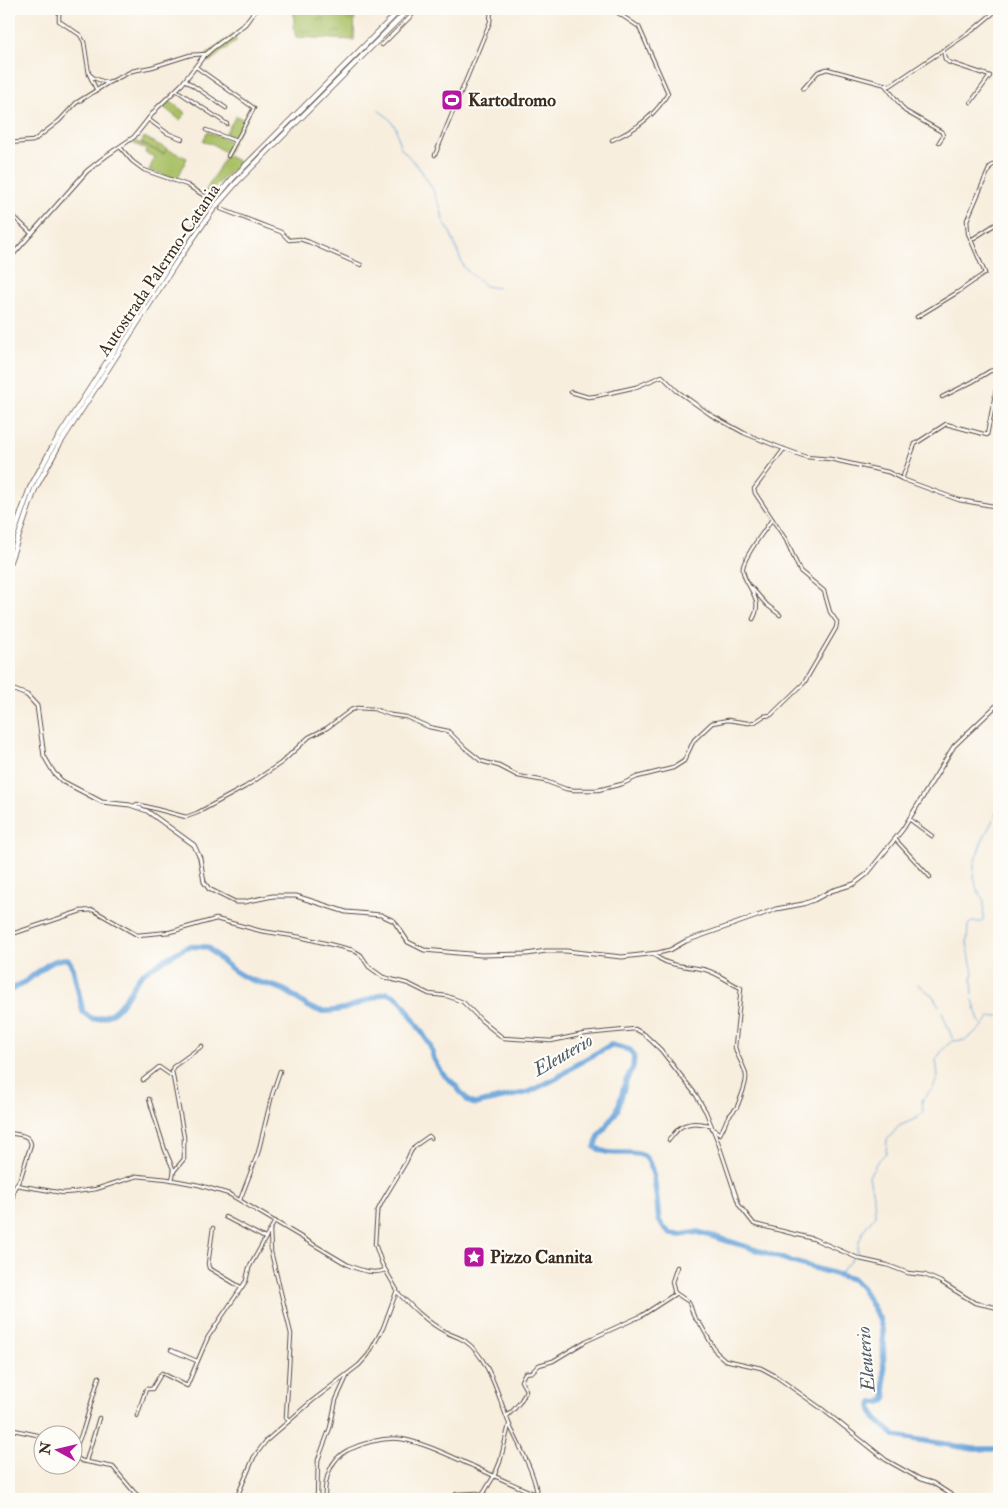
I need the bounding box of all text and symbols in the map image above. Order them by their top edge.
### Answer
sports icon: Kartodromo [440,88,464,112]
place label: Kartodromo [468,89,556,112]
street label: Autostrada Palermo-Catania [92,179,226,361]
water label: Eleuterio [527,1028,597,1083]
place icon: Pizzo Cannita [462,1245,486,1269]
place label: Pizzo Cannita [490,1246,593,1269]
water label: Eleuterio [851,1325,881,1395]
north arrow [32,1426,82,1476]
text: N [36,1440,55,1457]

